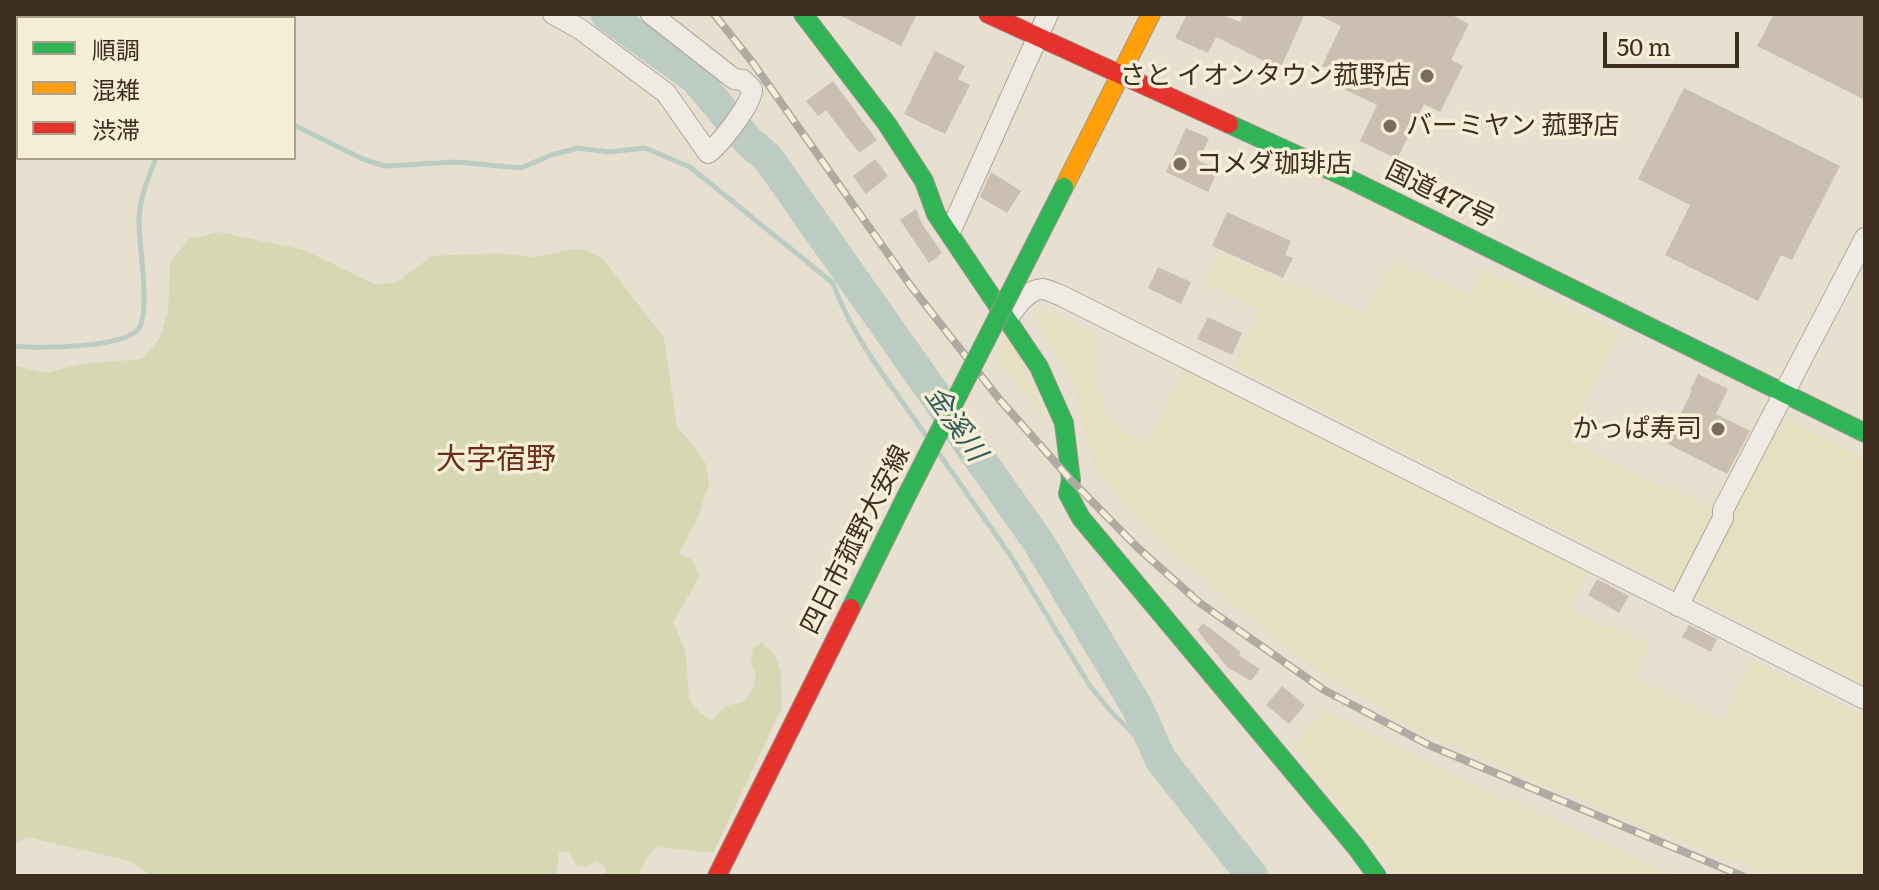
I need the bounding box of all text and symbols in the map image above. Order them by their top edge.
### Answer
legend [16,16,296,160]
scale bar [1607,16,1743,66]
text: 50 m [1617,28,1671,63]
text: 順調 [92,31,140,66]
place label: さと イオンタウン菰野店 [1120,60,1411,92]
marker: さと イオンタウン菰野店 [1418,67,1436,85]
text: 混雑 [92,71,140,106]
place label: バーミヤン 菰野店 [1406,110,1619,142]
text: 渋滞 [92,111,140,146]
marker: バーミヤン 菰野店 [1381,117,1399,135]
place label: コメダ珈琲店 [1196,148,1352,180]
marker: コメダ珈琲店 [1171,155,1189,173]
street label: 国道477号 [1380,155,1500,235]
water label: 金溪川 [917,380,993,468]
place label: かっぱ寿司 [1572,413,1702,445]
marker: かっぱ寿司 [1709,420,1727,438]
street label: 四日市菰野大安線 [795,440,917,640]
district label: 大字宿野 [436,442,556,478]

